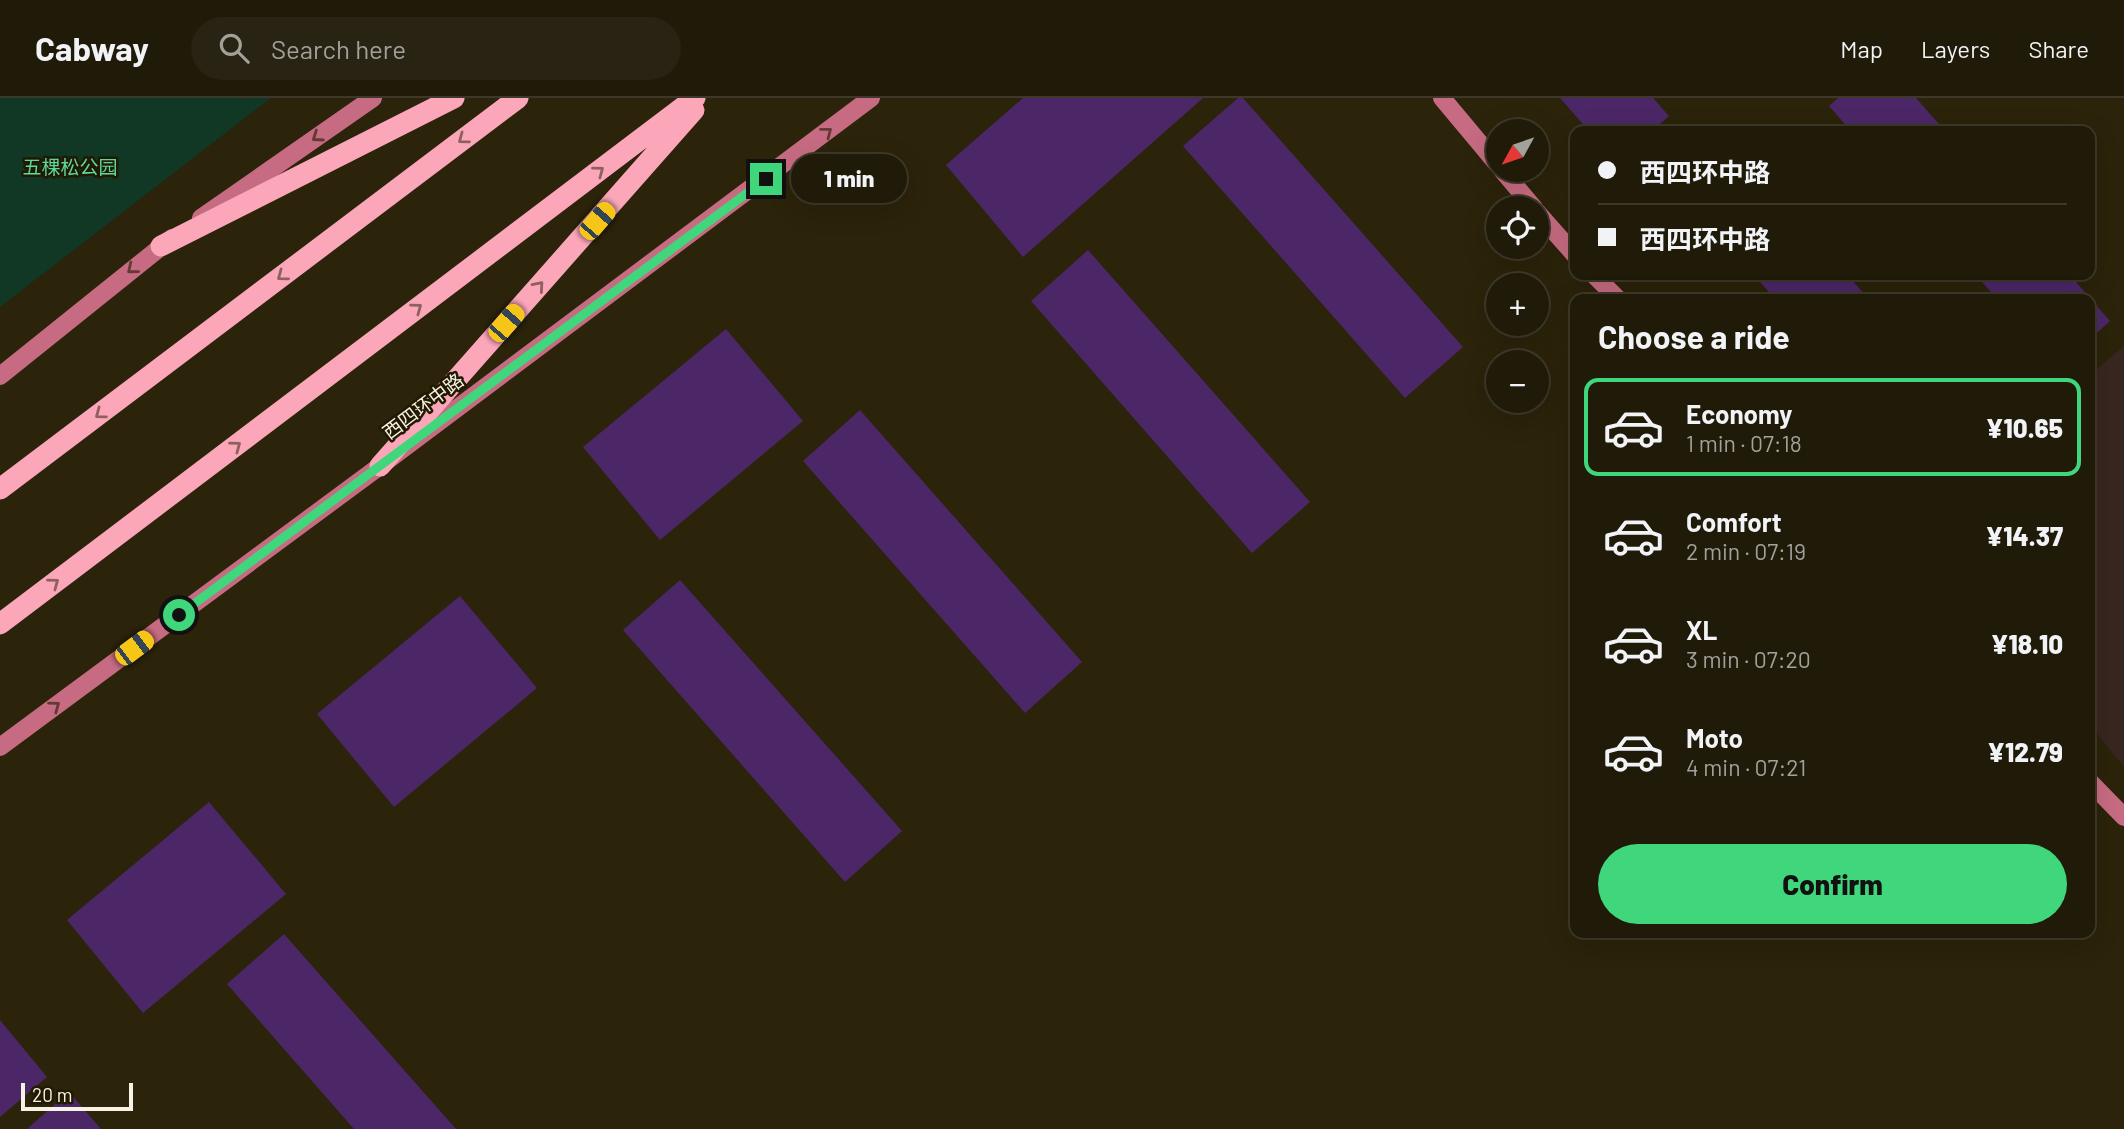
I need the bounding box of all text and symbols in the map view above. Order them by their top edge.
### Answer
search box [191,17,681,80]
text: Cabway [35,28,149,68]
icon: search [215,29,253,67]
text: Search here [271,33,406,64]
text: Map [1840,34,1883,63]
text: Layers [1921,34,1990,63]
text: Share [2028,34,2089,63]
north arrow [1486,119,1549,182]
map controls [1486,119,1549,413]
one-way arrow [820,128,832,141]
one-way arrow [312,129,325,141]
one-way arrow [458,131,471,144]
callout: 1 min [790,154,906,204]
park label: 五棵松公园 [22,155,118,178]
text: 西四环中路 [1640,156,1770,187]
route end [750,163,782,195]
text: 1 min [824,164,874,192]
one-way arrow [591,167,603,179]
button: locate [1486,196,1549,259]
car [576,198,619,244]
text: 西四环中路 [1640,223,1770,254]
one-way arrow [128,261,141,273]
one-way arrow [277,268,289,281]
button: + [1486,273,1549,336]
one-way arrow [531,281,543,294]
car [485,300,528,346]
one-way arrow [410,304,422,317]
text: Choose a ride [1598,317,1790,355]
button: − [1486,350,1549,413]
street label: 西四环中路 [378,368,468,443]
icon: car [1602,396,1665,459]
text: Economy [1686,398,1792,429]
one-way arrow [95,405,108,418]
text: ¥10.65 [1986,412,2063,443]
text: 1 min · 07:18 [1686,429,1802,457]
one-way arrow [228,441,241,454]
icon: car [1602,504,1665,567]
text: Comfort [1686,506,1782,537]
text: ¥14.37 [1985,520,2063,551]
text: 2 min · 07:19 [1686,537,1806,565]
one-way arrow [47,579,59,591]
route start [163,599,195,631]
icon: car [1602,612,1665,675]
text: XL [1686,614,1717,645]
car [111,627,158,669]
text: ¥18.10 [1991,628,2063,659]
text: 3 min · 07:20 [1686,645,1811,673]
one-way arrow [47,702,60,715]
icon: car [1602,720,1665,783]
text: Moto [1686,722,1743,753]
text: ¥12.79 [1987,736,2063,767]
text: 4 min · 07:21 [1686,753,1806,781]
button: Confirm [1598,844,2067,924]
scale bar [21,1080,133,1112]
text: 20 m [32,1083,72,1106]

